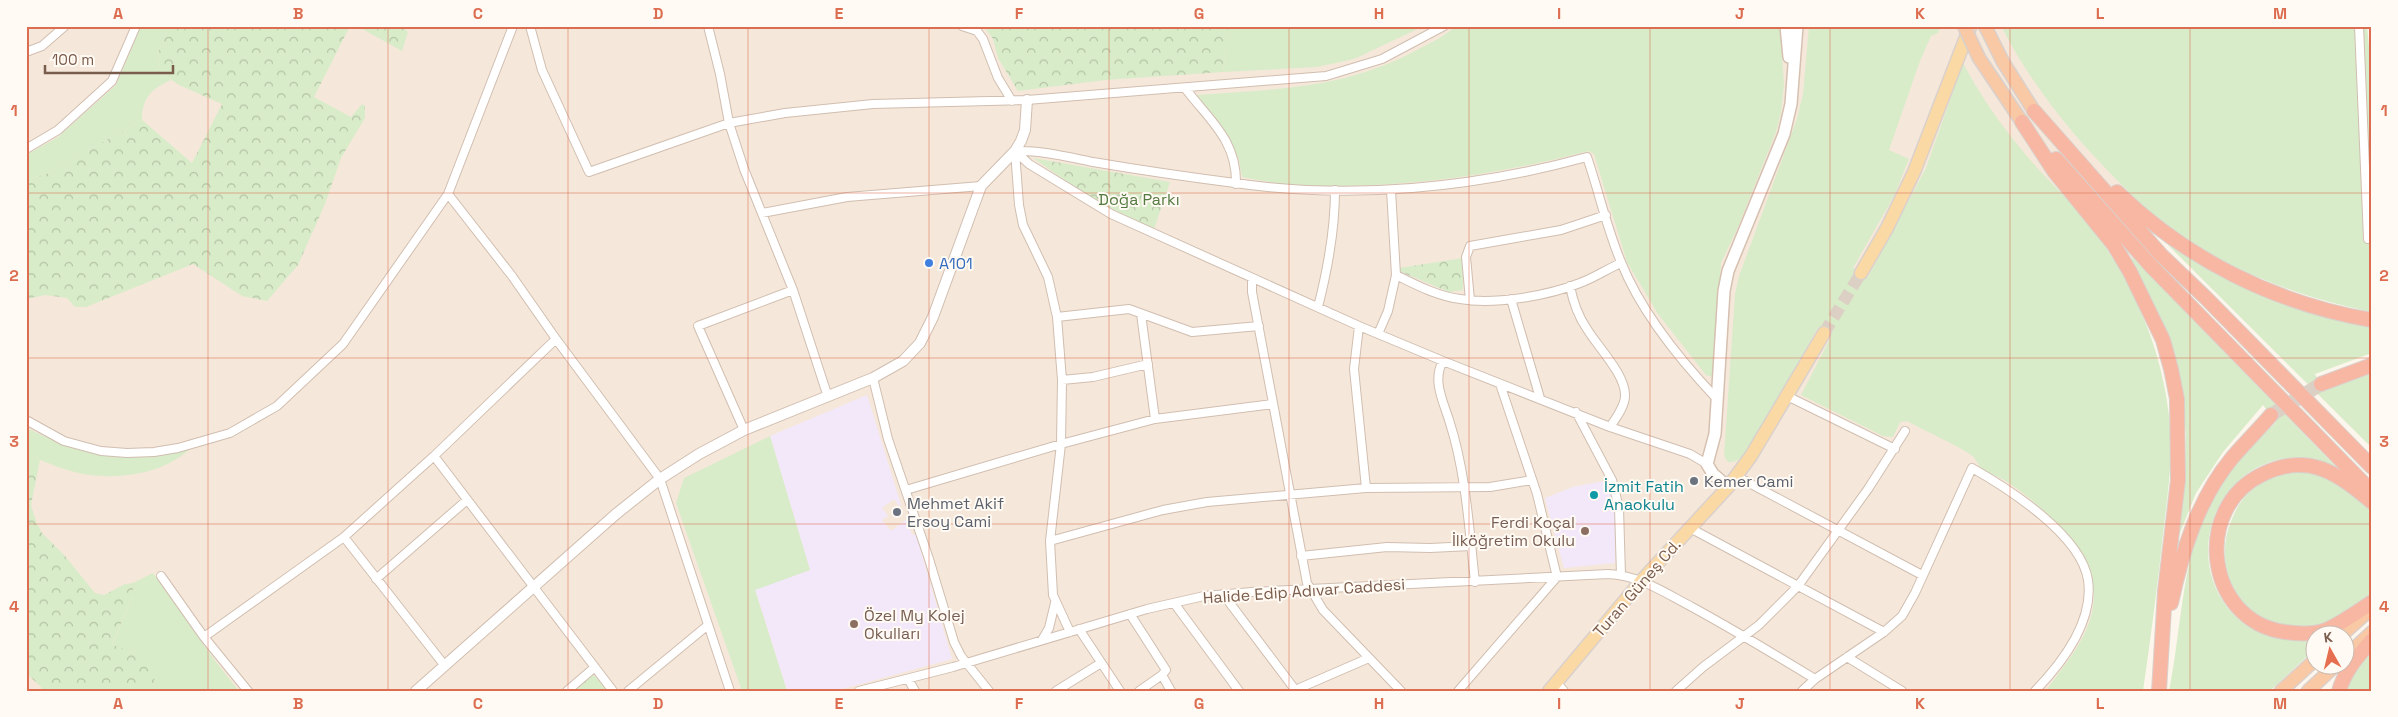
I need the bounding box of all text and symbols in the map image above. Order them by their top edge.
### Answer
text: A [113,3,123,24]
text: B [293,3,303,24]
text: C [473,3,483,24]
text: D [653,3,663,24]
text: E [835,3,844,24]
text: F [1015,3,1024,24]
text: G [1194,3,1204,24]
text: H [1374,3,1384,24]
text: I [1557,3,1561,24]
text: J [1735,3,1745,24]
text: K [1915,3,1925,24]
text: L [2096,3,2105,24]
text: M [2273,3,2287,24]
scale bar [45,42,172,74]
text: 100 m [52,50,94,69]
text: 1 [10,100,18,121]
text: 1 [2380,100,2388,121]
park label: Doğa Parkı [1098,189,1180,210]
place label: A101 [939,253,973,274]
marker: A101 [923,257,935,269]
text: 2 [9,265,19,286]
text: 2 [2379,265,2389,286]
text: 3 [9,431,19,452]
text: 3 [2379,431,2389,452]
place label: Kemer Cami [1704,471,1793,492]
marker: Kemer Cami [1688,475,1700,487]
place label: İzmit Fatih Anaokulu [1604,476,1684,515]
marker: İzmit Fatih Anaokulu [1588,489,1600,501]
place label: Mehmet Akif Ersoy Cami [907,493,1004,532]
marker: Mehmet Akif Ersoy Cami [891,506,903,518]
place label: Ferdi Koçal İlköğretim Okulu [1452,512,1575,551]
marker: Ferdi Koçal İlköğretim Okulu [1579,525,1591,537]
street label: Turan Güneş Cd. [1589,534,1685,642]
street label: Halide Edip Adıvar Caddesi [1202,573,1406,609]
text: 4 [9,596,19,617]
text: 4 [2379,596,2389,617]
place label: Özel My Kolej Okulları [864,605,965,644]
marker: Özel My Kolej Okulları [848,618,860,630]
north arrow [2306,624,2356,674]
text: K [2323,628,2334,647]
text: A [113,693,123,714]
text: B [293,693,303,714]
text: C [473,693,483,714]
text: D [653,693,663,714]
text: E [835,693,844,714]
text: F [1015,693,1024,714]
text: G [1194,693,1204,714]
text: H [1374,693,1384,714]
text: I [1557,693,1561,714]
text: J [1735,693,1745,714]
text: K [1915,693,1925,714]
text: L [2096,693,2105,714]
text: M [2273,693,2287,714]

